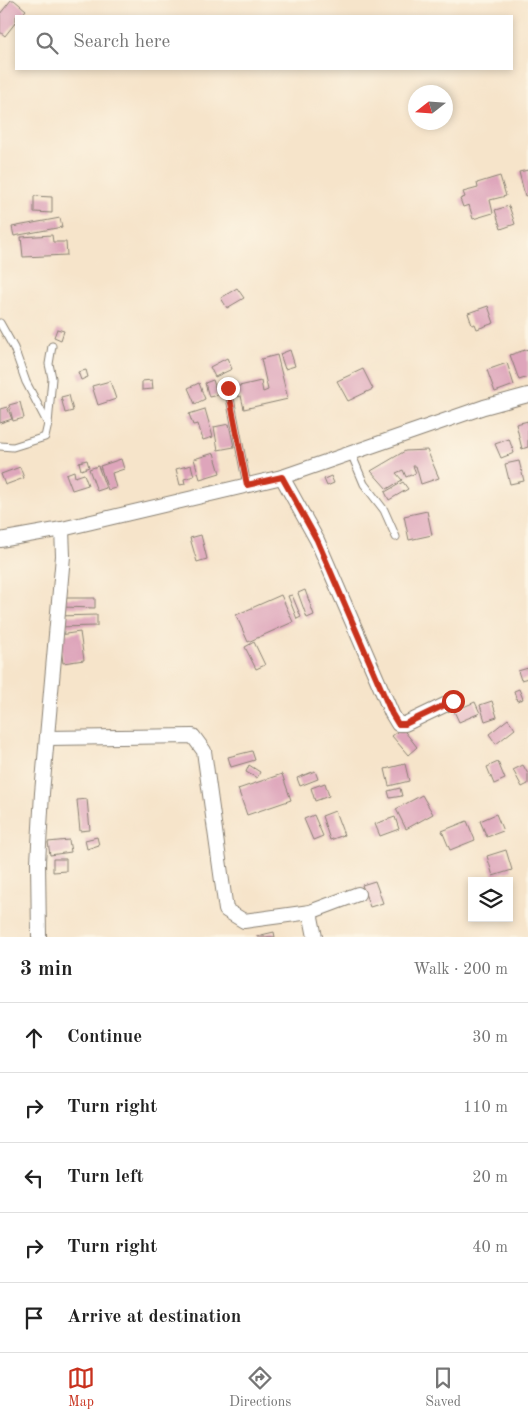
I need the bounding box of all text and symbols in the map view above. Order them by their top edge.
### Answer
search box [15,15,513,70]
icon: search [33,29,61,57]
text: Search here [73,33,170,52]
north arrow [408,85,453,130]
route end [217,377,240,400]
route start [442,690,465,713]
map controls [468,877,513,922]
button: layers [468,877,513,922]
text: 3 min [20,959,73,980]
text: Walk · 200 m [413,962,508,978]
icon: ahead [20,1024,48,1052]
text: Continue [67,1028,142,1047]
text: 30 m [472,1030,508,1046]
icon: right [20,1094,48,1122]
text: Turn right [67,1098,157,1117]
text: 110 m [463,1100,508,1116]
icon: left [20,1164,48,1192]
text: Turn left [67,1168,144,1187]
text: 20 m [472,1170,508,1186]
icon: right [20,1234,48,1262]
text: Turn right [67,1238,157,1257]
text: 40 m [472,1240,508,1256]
icon: arrive [20,1304,48,1332]
text: Arrive at destination [67,1308,241,1327]
tab: Map [67,1364,95,1411]
tab: Directions [229,1364,291,1411]
tab: Saved [425,1364,461,1411]

